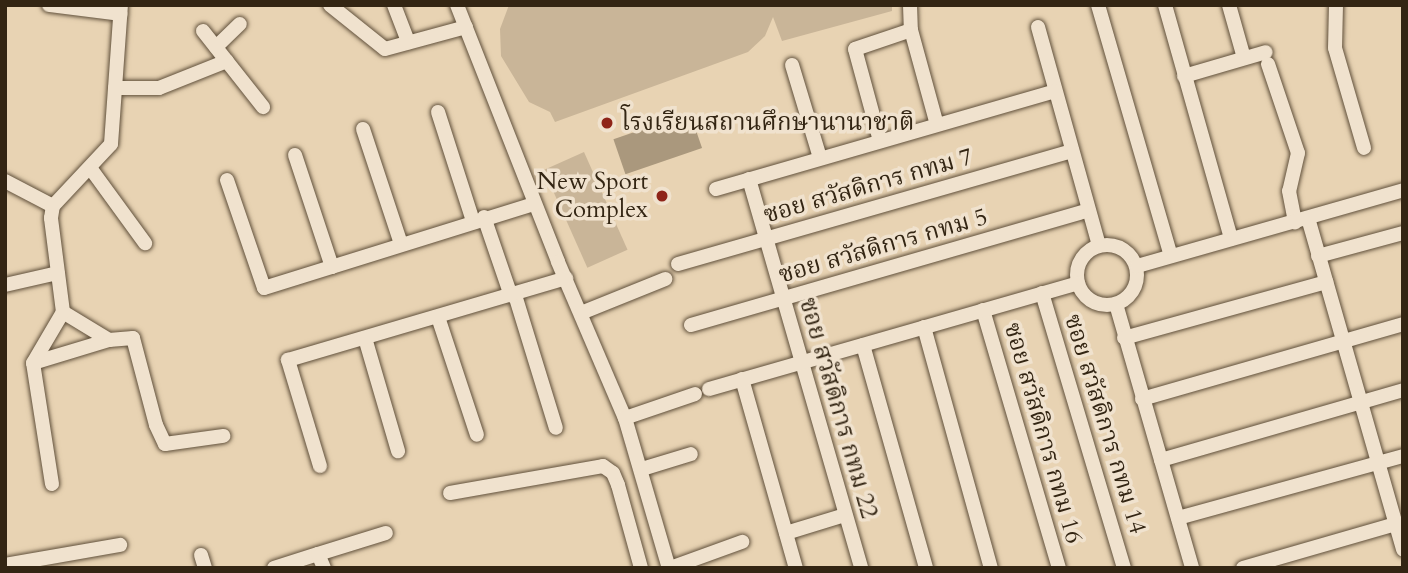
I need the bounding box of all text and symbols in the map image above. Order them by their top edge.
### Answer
place label: โรงเรียนสถานศึกษานานาชาติ [621,109,914,137]
marker: โรงเรียนสถานศึกษานานาชาติ [599,115,615,131]
street label: ซอย สวัสดิการ กทม 7 [760,142,976,230]
place label: New Sport Complex [537,168,648,224]
marker: New Sport Complex [654,188,670,204]
street label: ซอย สวัสดิการ กทม 5 [775,202,991,290]
street label: ซอย สวัสดิการ กทม 22 [793,294,883,522]
street label: ซอย สวัสดิการ กทม 14 [1058,311,1152,537]
street label: ซอย สวัสดิการ กทม 16 [998,319,1088,547]

